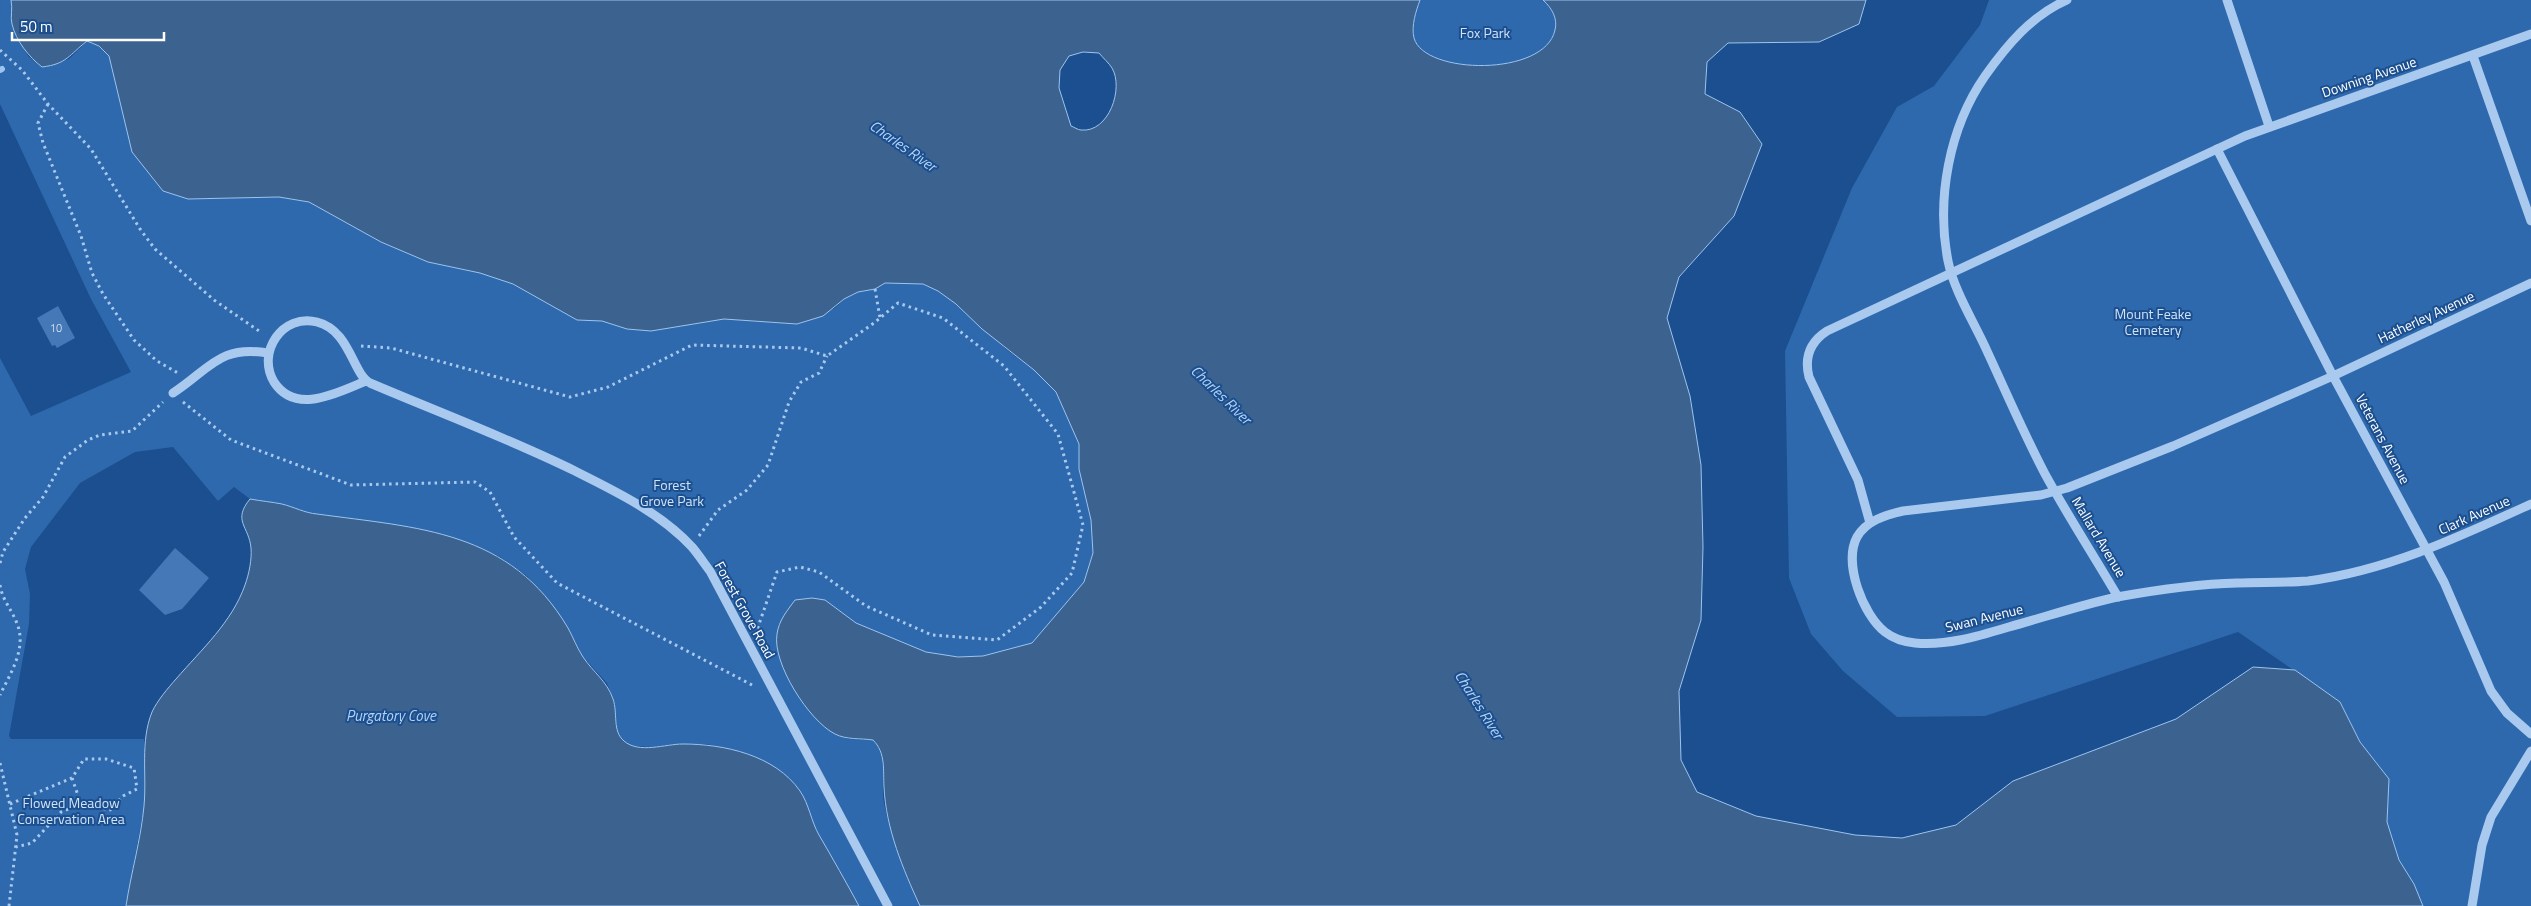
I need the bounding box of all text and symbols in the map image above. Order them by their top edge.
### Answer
scale bar [12,10,165,42]
text: 50 m [20,15,53,38]
park label: Fox Park [1460,22,1511,43]
street label: Downing Avenue [2319,50,2419,103]
water label: Charles River [865,114,943,178]
street label: Hatherley Avenue [2374,285,2478,348]
park label: Mount Feake Cemetery [2115,303,2191,340]
house number: 10 [50,320,62,336]
water label: Charles River [1186,360,1259,431]
street label: Veterans Avenue [2351,390,2416,488]
park label: Forest Grove Park [640,474,704,511]
street label: Clark Avenue [2435,489,2513,540]
street label: Mallard Avenue [2067,492,2132,581]
street label: Forest Grove Road [710,557,781,662]
street label: Swan Avenue [1943,598,2025,637]
water label: Charles River [1449,666,1511,745]
water label: Purgatory Cove [346,704,437,727]
park label: Flowed Meadow Conservation Area [17,792,125,829]

